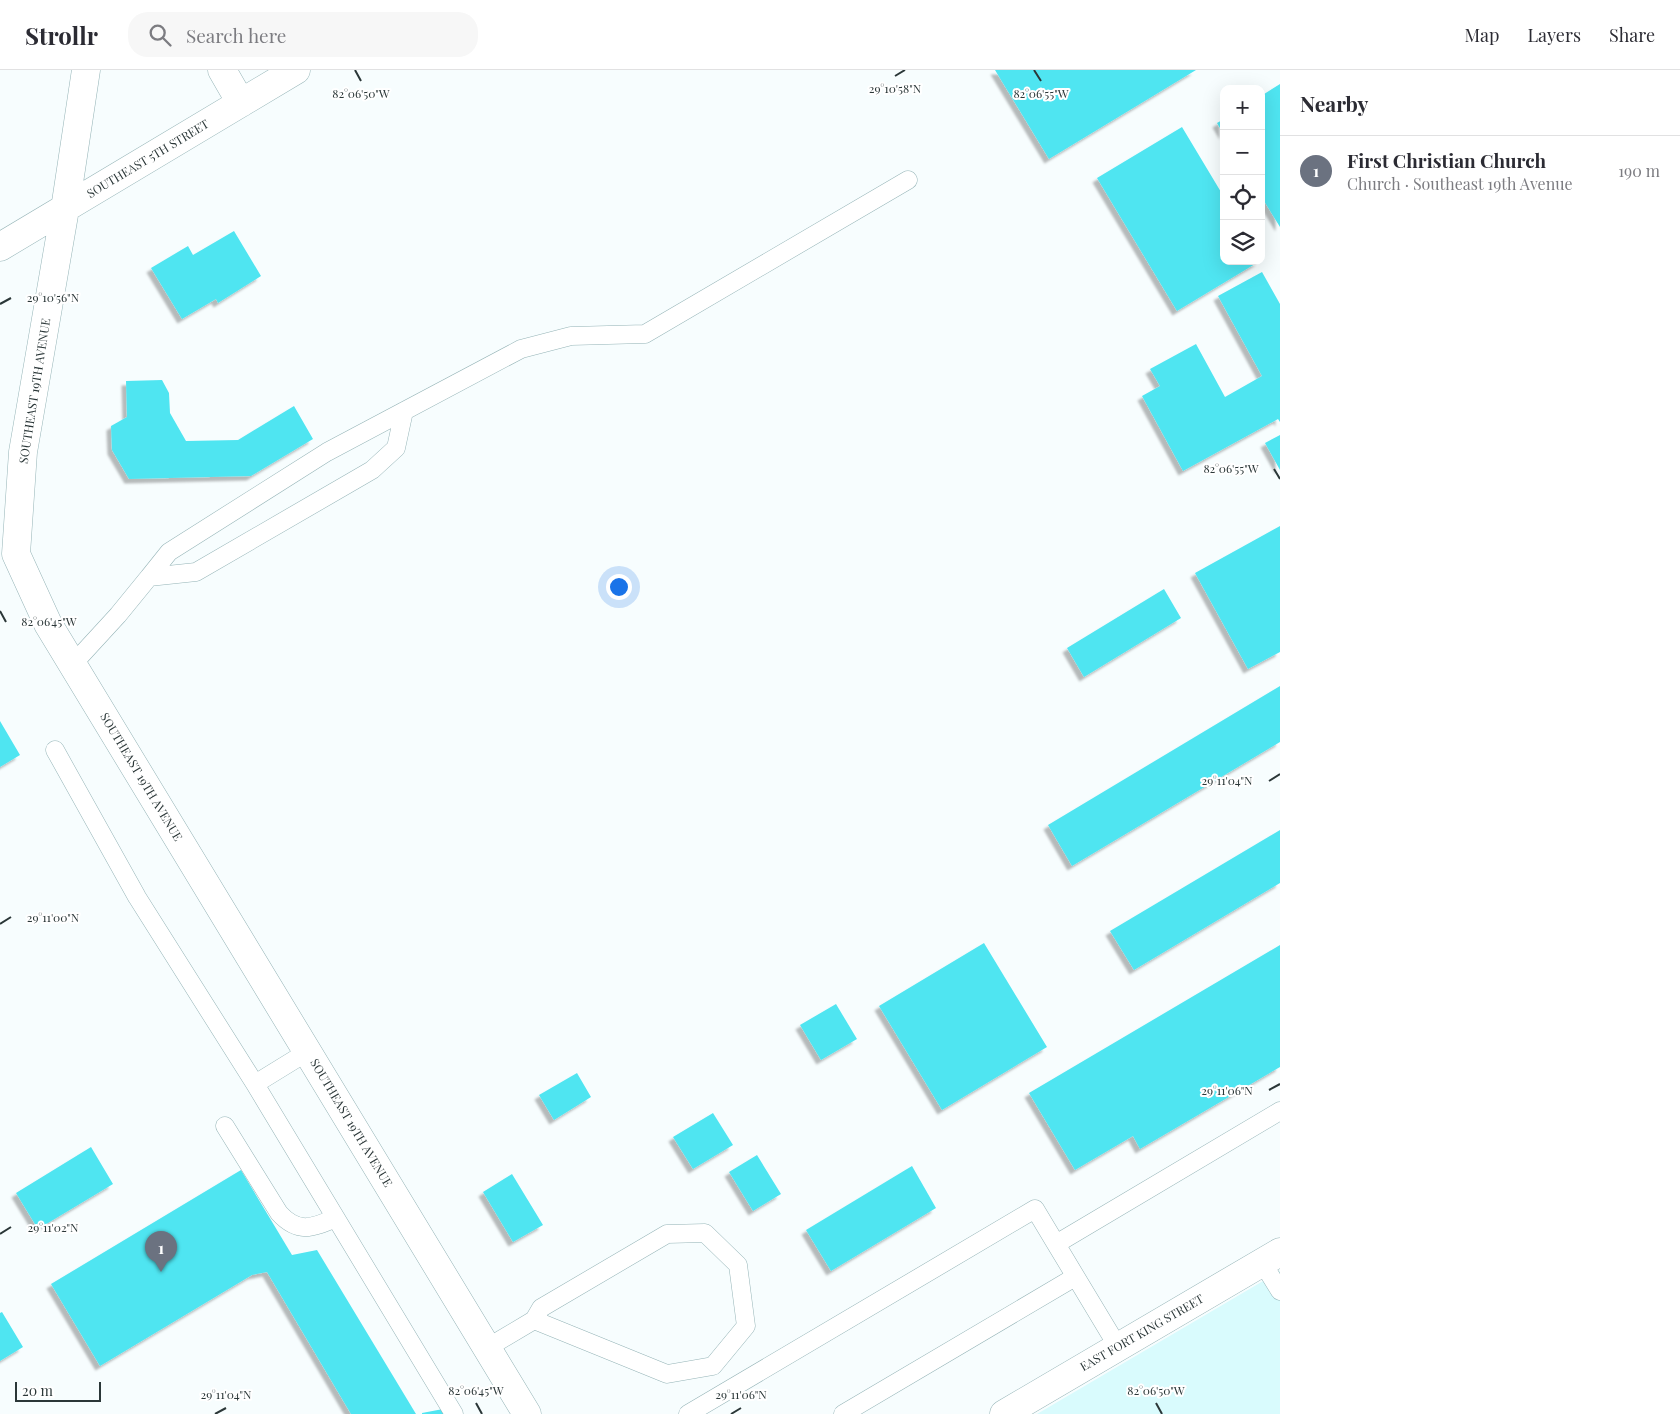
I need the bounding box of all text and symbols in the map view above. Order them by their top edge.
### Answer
search box [128,12,478,57]
text: Strollr [25,19,98,51]
icon: search [146,21,174,49]
text: Search here [186,22,286,48]
text: Map [1464,23,1499,47]
text: Layers [1527,23,1581,47]
text: Share [1609,23,1655,47]
text: 29°10'58"N [869,80,922,96]
text: 82°06'50"W [332,85,390,101]
text: 82°06'55"W [1013,85,1069,101]
map controls [1220,85,1265,265]
button: + [1220,85,1265,130]
text: Nearby [1300,89,1369,117]
street label: SOUTHEAST 5TH STREET [83,115,212,201]
button: − [1220,130,1265,175]
text: First Christian Church [1347,147,1546,173]
text: 1 [1313,160,1319,181]
text: 190 m [1618,160,1660,181]
text: Church · Southeast 19th Avenue [1347,173,1573,194]
button: locate [1220,175,1265,220]
button: layers [1220,220,1265,265]
text: 29°10'56"N [27,289,80,305]
street label: SOUTHEAST 19TH AVENUE [15,317,53,465]
text: 82°06'55"W [1203,460,1259,476]
your location [606,574,632,600]
text: 82°06'45"W [21,613,77,629]
street label: SOUTHEAST 19TH AVENUE [97,709,187,844]
text: 29°11'04"N [1201,772,1253,788]
text: 29°11'00"N [27,909,80,925]
street label: SOUTHEAST 19TH AVENUE [307,1055,397,1190]
text: 29°11'06"N [1201,1082,1253,1098]
text: 29°11'02"N [27,1219,79,1235]
pin: 1 [145,1231,177,1272]
street label: EAST FORT KING STREET [1077,1290,1207,1374]
scale bar [15,1379,101,1402]
text: 20 m [22,1381,53,1400]
text: 82°06'45"W [448,1382,504,1398]
text: 82°06'50"W [1127,1382,1185,1398]
text: 29°11'04"N [200,1386,252,1402]
text: 29°11'06"N [715,1386,767,1402]

